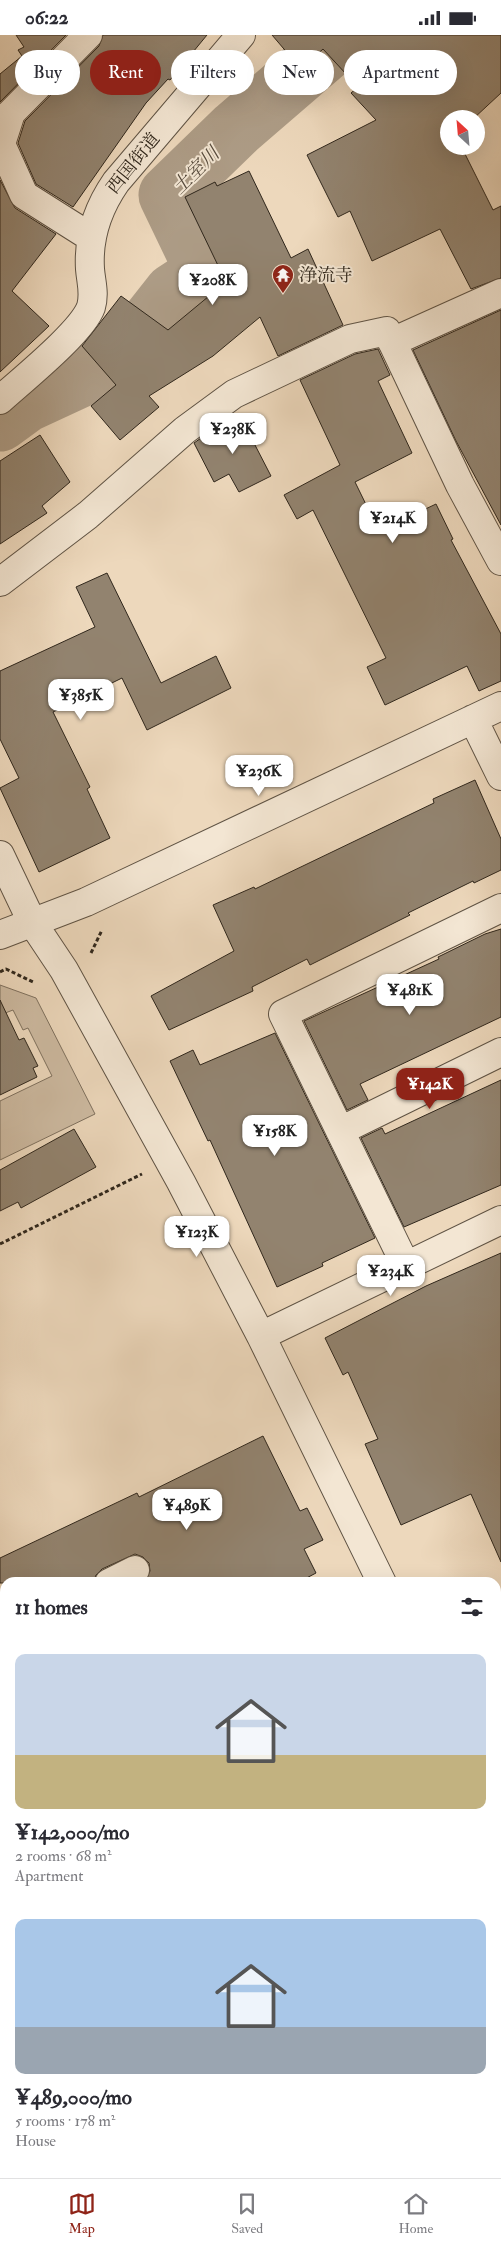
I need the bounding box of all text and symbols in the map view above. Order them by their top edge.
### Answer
text: 06:22 [25,6,68,30]
chip: Buy [15,50,80,95]
chip: Rent [90,50,161,95]
chip: Filters [171,50,254,95]
chip: New [264,50,334,95]
chip: Apartment [344,50,457,95]
north arrow [440,110,485,155]
map controls [440,110,485,155]
street label: 西国街道 [102,128,165,199]
water label: 土室川 [167,141,226,199]
pin: ¥208K [178,263,248,306]
temple icon: 浄流寺 [271,263,295,294]
place label: 浄流寺 [299,264,353,287]
text: ¥208K [189,270,237,290]
pin: ¥238K [198,413,268,455]
text: ¥238K [211,419,255,439]
pin: ¥214K [358,501,428,544]
text: ¥214K [370,508,416,528]
pin: ¥385K [46,679,116,721]
text: ¥385K [59,685,103,705]
pin: ¥236K [224,755,294,797]
text: ¥236K [236,761,282,781]
pin: ¥481K [375,973,445,1016]
text: ¥481K [387,980,433,1000]
pin: ¥142K [395,1067,465,1110]
text: ¥142K [407,1074,453,1094]
pin: ¥158K [240,1115,310,1157]
text: ¥158K [253,1121,297,1141]
pin: ¥123K [162,1215,232,1258]
text: ¥123K [175,1222,219,1242]
pin: ¥234K [356,1255,426,1297]
text: ¥234K [368,1261,414,1281]
pin: ¥489K [152,1489,222,1531]
text: ¥489K [163,1495,211,1515]
icon: filters [458,1593,486,1621]
text: 11 homes [15,1594,88,1621]
icon: home [206,1686,296,1776]
text: ¥142,000/mo [15,1819,129,1846]
text: 2 rooms · 68 m² [15,1846,111,1866]
text: Apartment [15,1866,83,1886]
icon: home [206,1951,296,2041]
text: ¥489,000/mo [15,2084,132,2111]
text: 5 rooms · 178 m² [15,2111,115,2131]
text: House [15,2131,56,2151]
tab: Map [68,2190,96,2237]
tab: Saved [231,2190,263,2237]
tab: Home [399,2190,433,2237]

